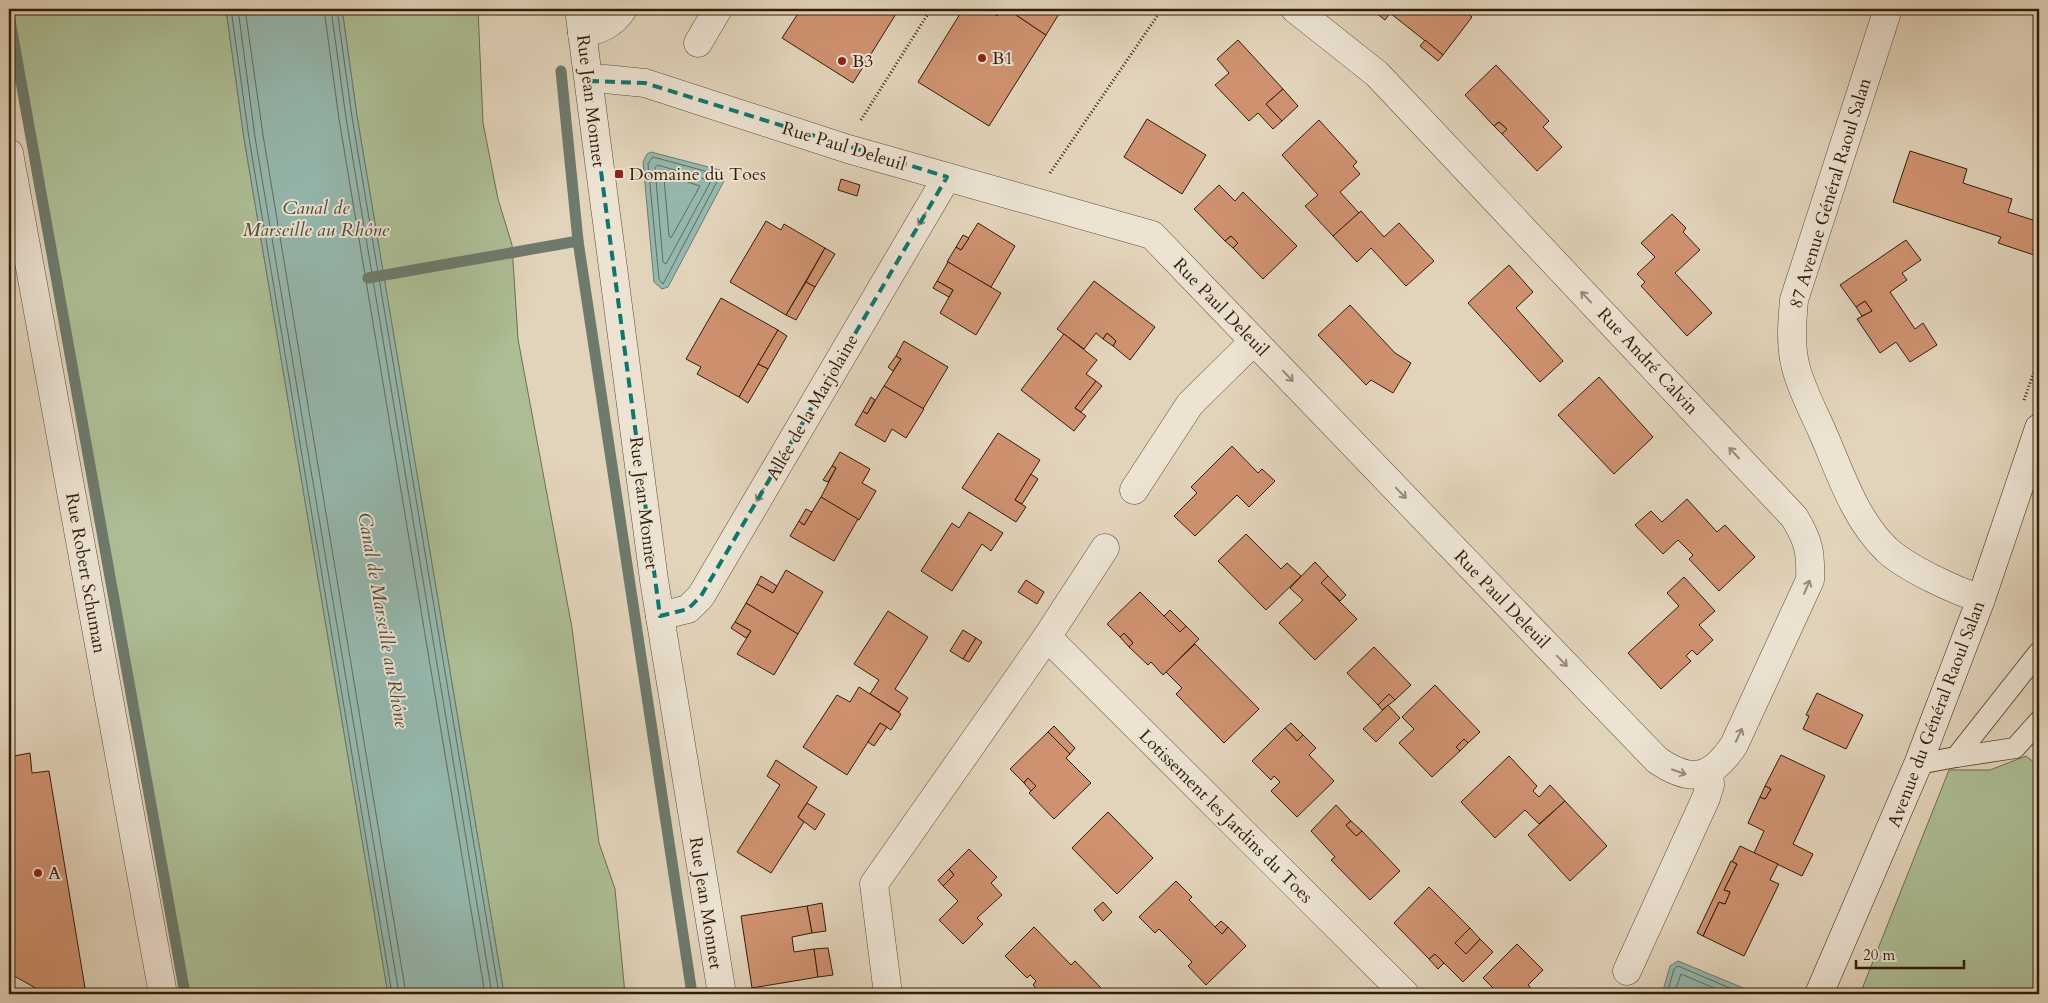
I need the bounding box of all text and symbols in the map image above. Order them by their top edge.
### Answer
street label: Rue Jean Monnet [570,33,611,169]
place label: B1 [992,46,1013,71]
place label: B3 [852,49,873,74]
marker: B1 [976,52,988,64]
marker: B3 [836,55,848,67]
street label: 87 Avenue Général Raoul Salan [1783,74,1878,311]
street label: Rue Paul Deleuil [779,116,909,177]
place label: Domaine du Toes [629,162,766,187]
marker: Domaine du Toes [613,168,625,180]
water label: Canal de Marseille au Rhône [243,195,390,243]
one-way arrow [917,211,927,225]
street label: Rue Paul Deleuil [1167,253,1274,362]
one-way arrow [1580,290,1592,303]
street label: Rue André Calvin [1591,302,1704,421]
street label: Allée de la Marjolaine [760,330,864,485]
one-way arrow [1282,370,1294,383]
street label: Rue Jean Monnet [623,435,664,571]
one-way arrow [1728,447,1740,459]
one-way arrow [755,487,765,502]
one-way arrow [1395,487,1407,500]
street label: Rue Robert Schuman [59,491,112,656]
water label: Canal de Marseille au Rhône [351,510,415,731]
street label: Rue Paul Deleuil [1448,545,1555,654]
one-way arrow [1802,580,1812,595]
street label: Avenue du Général Raoul Salan [1882,597,1992,831]
one-way arrow [1556,655,1568,667]
street label: Lotissement les Jardins du Toes [1133,724,1318,909]
one-way arrow [1735,728,1745,743]
one-way arrow [1671,768,1686,777]
street label: Rue Jean Monnet [683,835,728,971]
place label: A [48,861,61,886]
marker: A [32,867,44,879]
scale bar [1856,938,1963,970]
text: 20 m [1863,945,1895,965]

